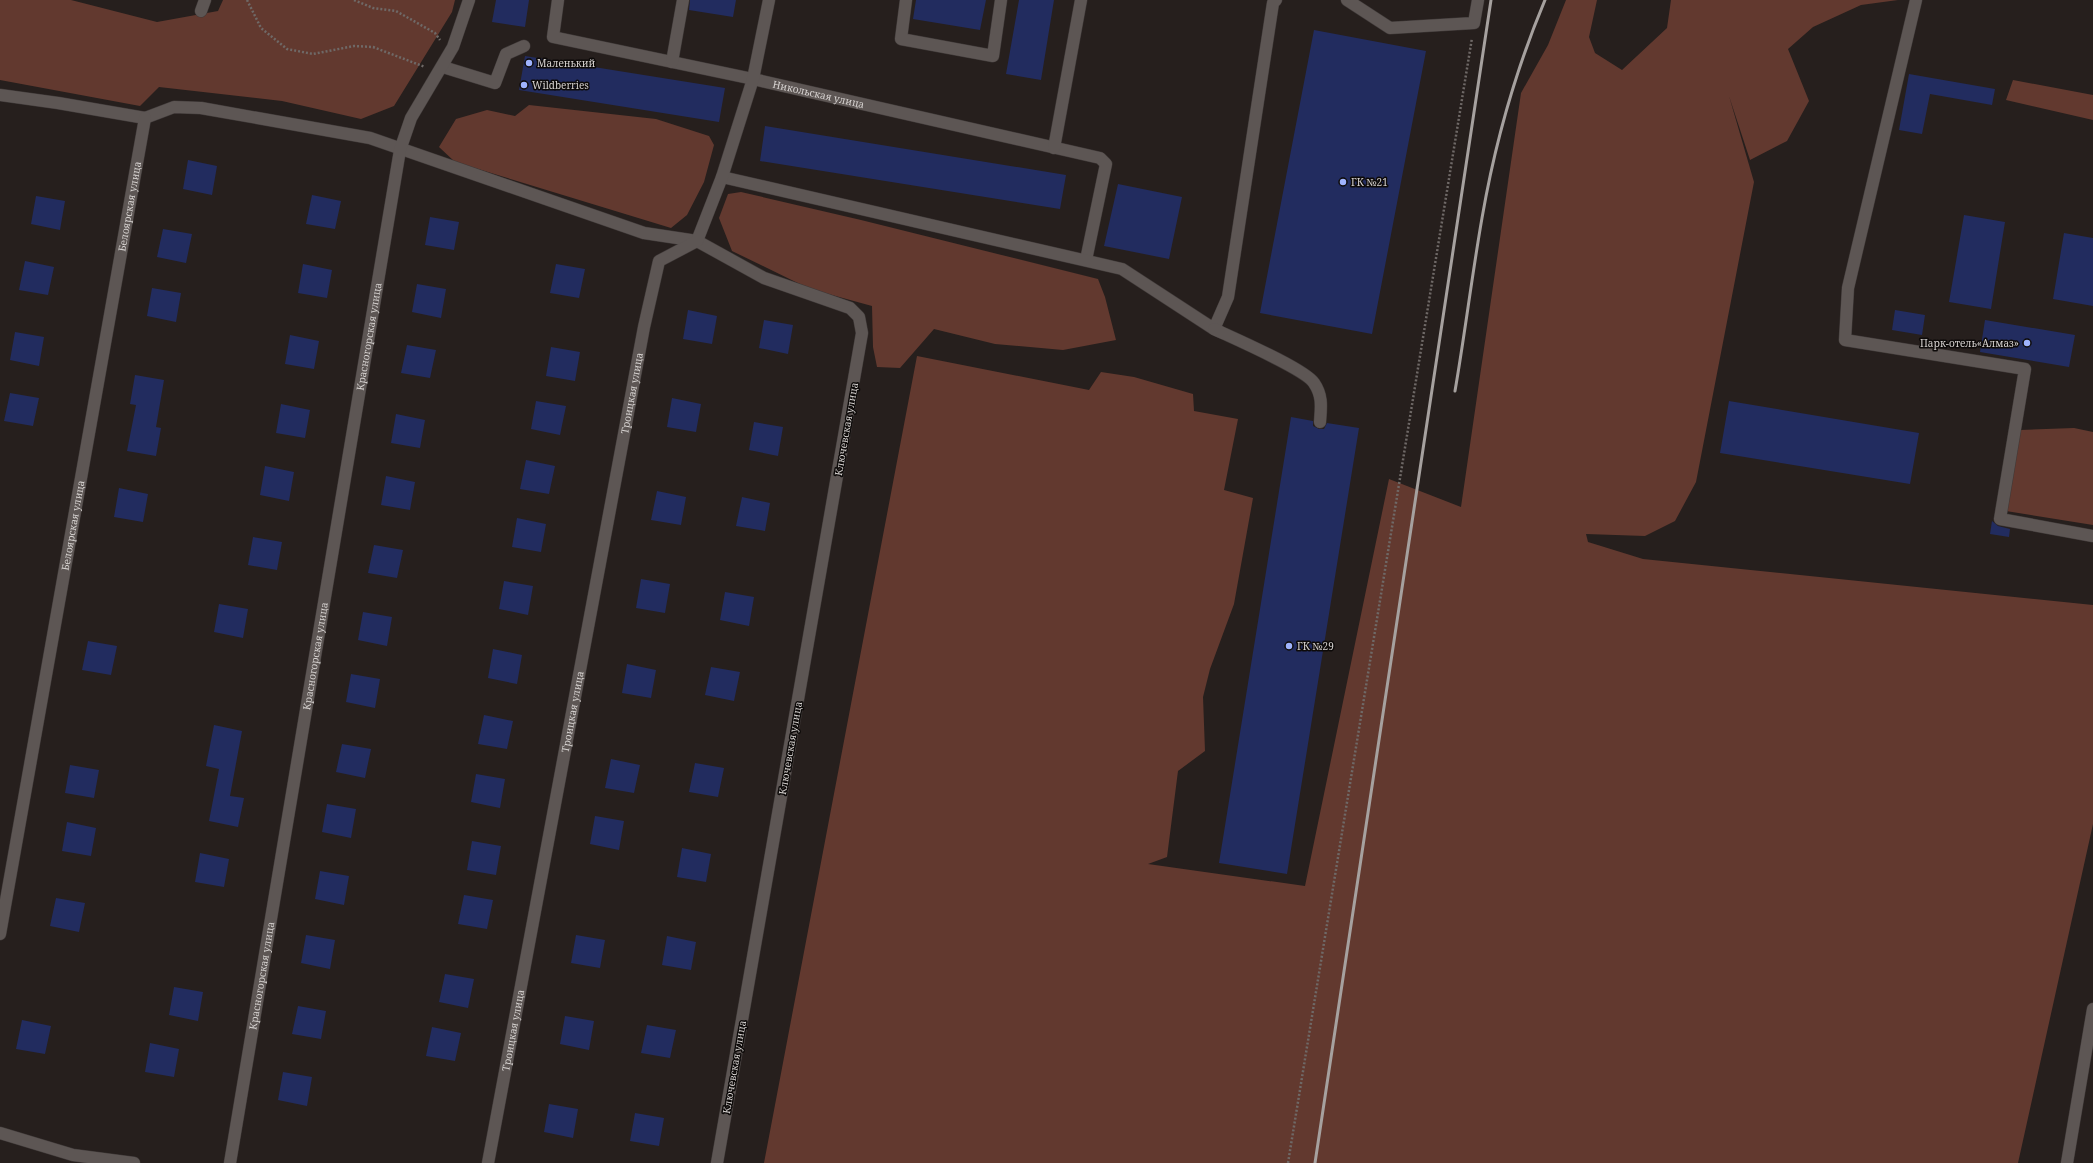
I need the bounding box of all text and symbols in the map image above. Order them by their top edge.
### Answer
place label: Маленький [537,56,595,70]
marker: Маленький [524,58,534,68]
street label: Никольская улица [771,77,866,111]
place label: Wildberries [532,78,589,92]
marker: Wildberries [519,80,529,90]
street label: Белоярская улица [114,160,144,253]
place label: ГК №21 [1351,175,1388,189]
marker: ГК №21 [1338,177,1348,187]
street label: Красногорская улица [353,281,385,392]
place label: Парк-отель«Алмаз» [1920,336,2019,350]
marker: Парк-отель«Алмаз» [2022,338,2032,348]
street label: Троицкая улица [617,351,646,435]
street label: Ключевская улица [831,381,861,477]
street label: Белоярская улица [58,479,88,572]
street label: Красногорская улица [299,601,331,711]
place label: ГК №29 [1297,639,1334,653]
marker: ГК №29 [1284,641,1294,651]
street label: Троицкая улица [558,670,587,754]
street label: Ключевская улица [775,700,805,796]
street label: Красногорская улица [246,920,277,1031]
street label: Троицкая улица [498,988,527,1072]
street label: Ключевская улица [719,1019,749,1115]

